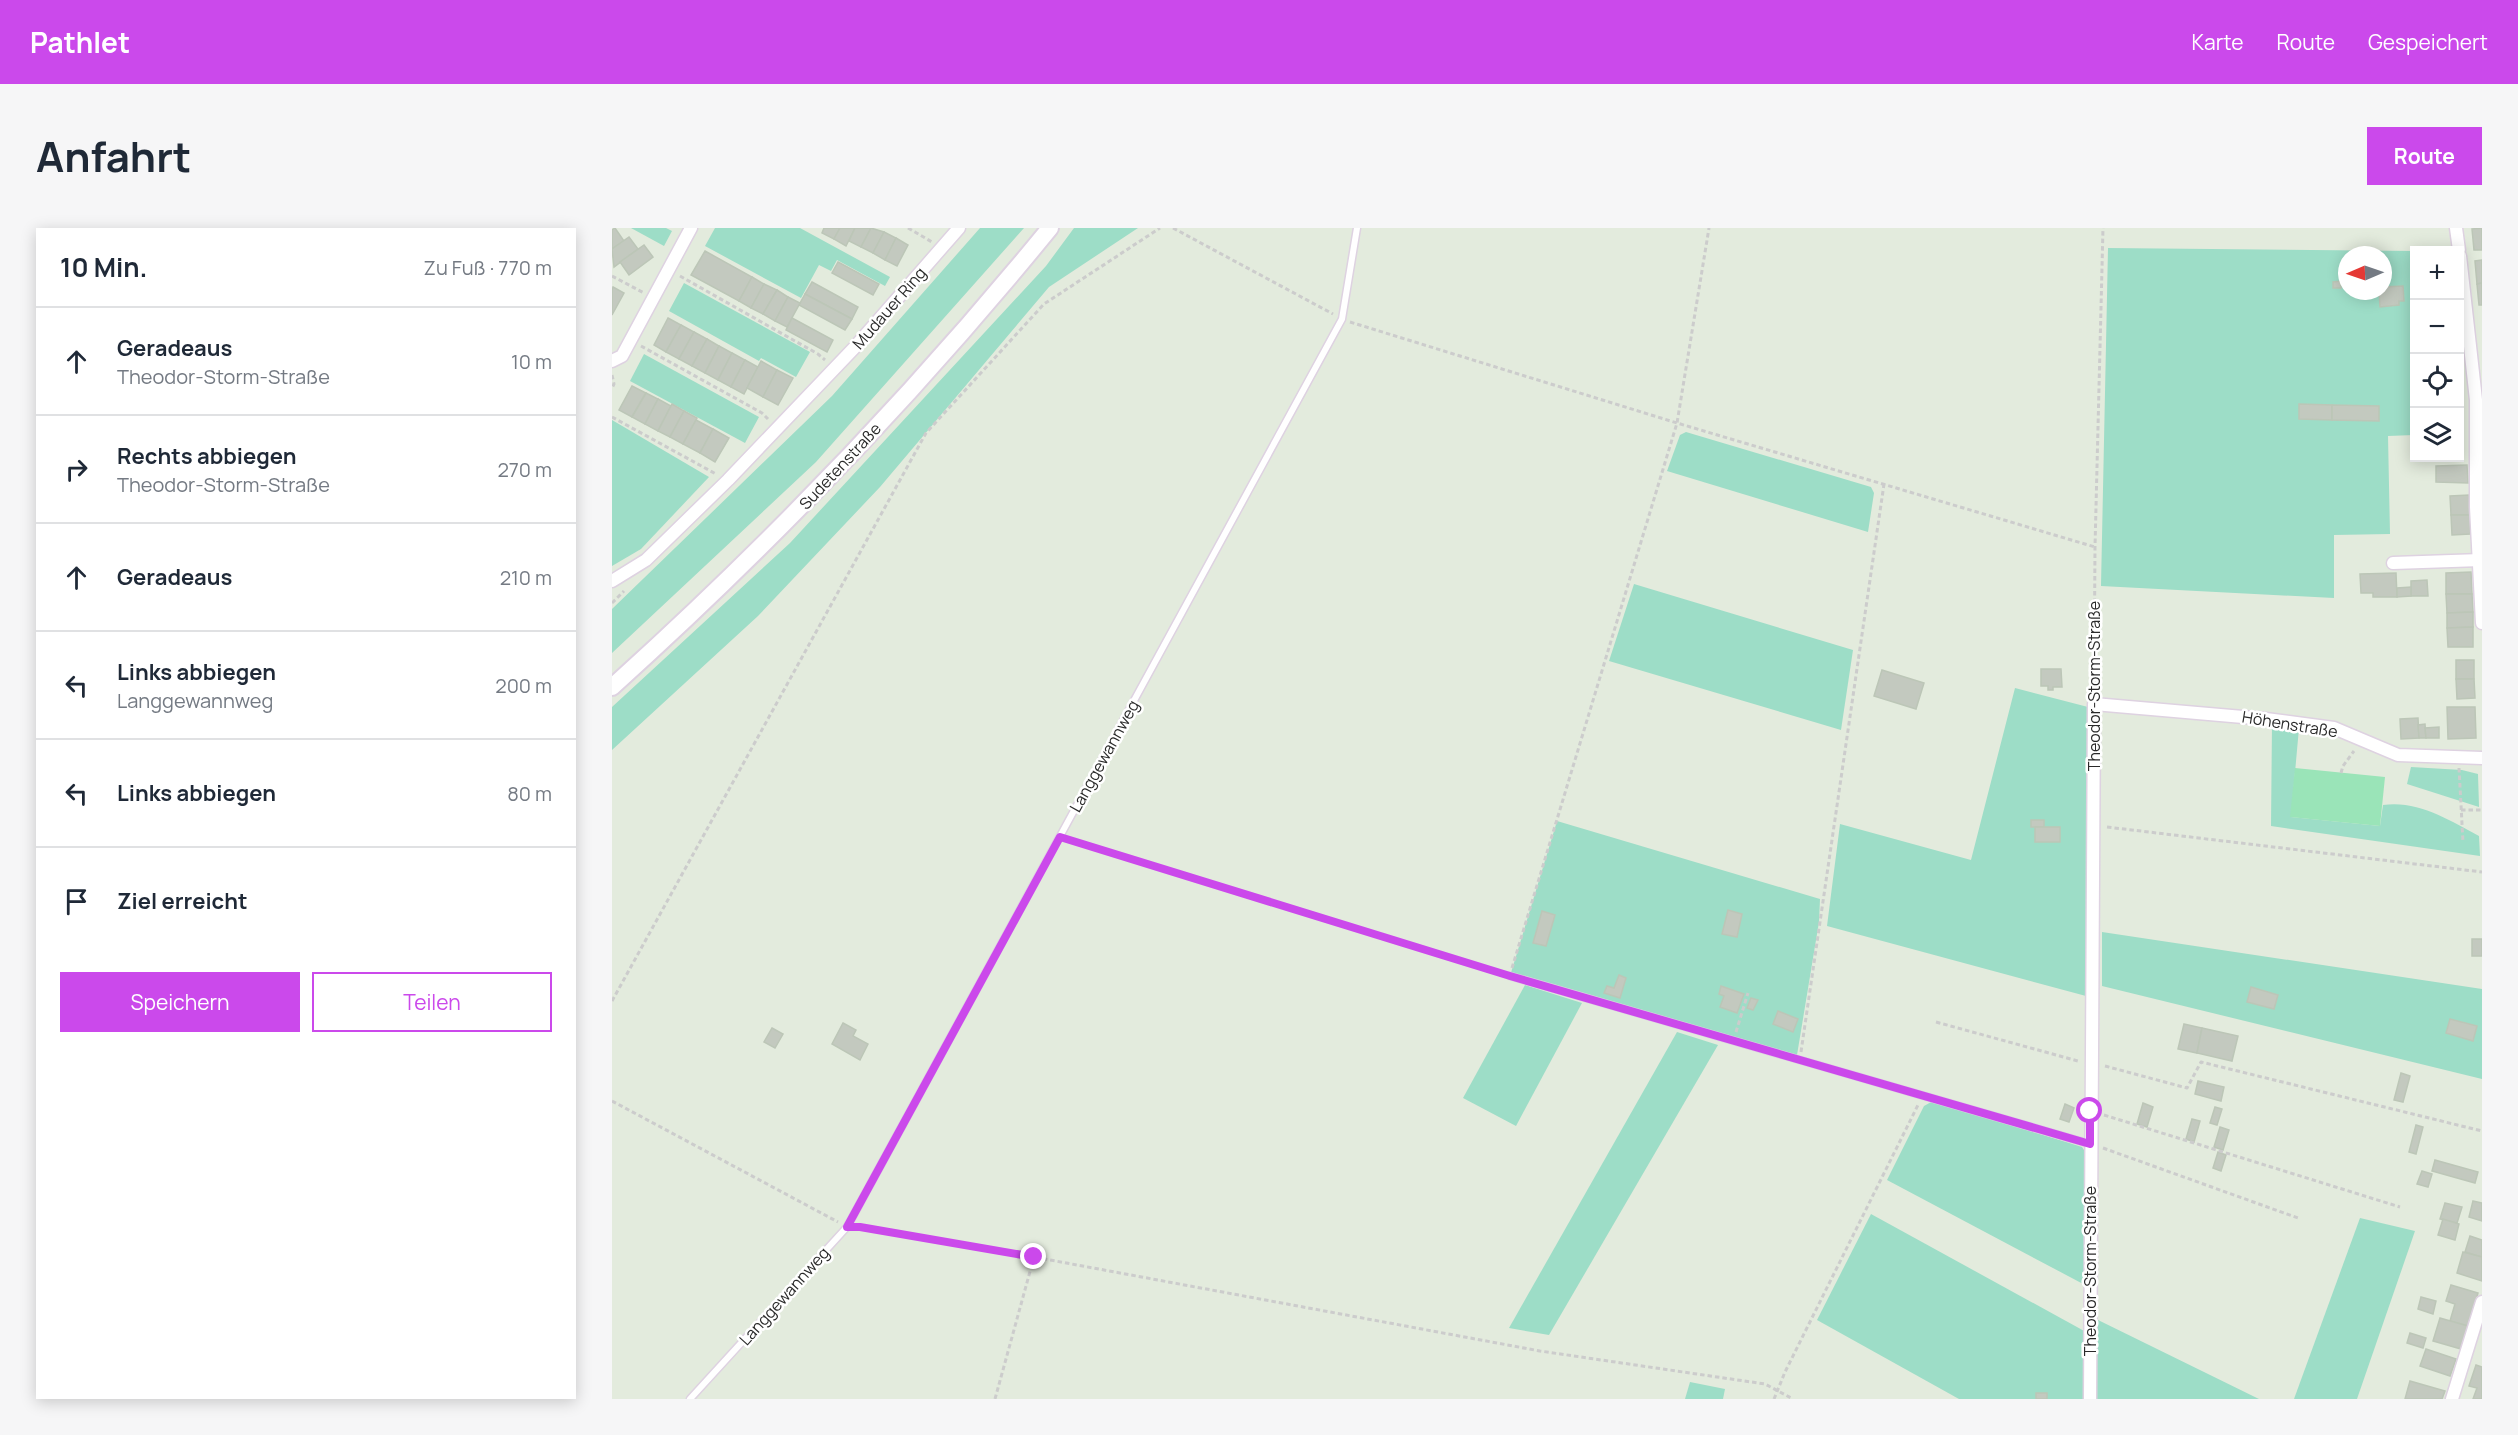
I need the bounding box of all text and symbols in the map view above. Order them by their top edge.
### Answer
text: Pathlet [30,23,130,61]
text: Karte [2192,28,2244,56]
text: Route [2277,28,2335,56]
text: Gespeichert [2368,28,2488,56]
text: Anfahrt [36,127,191,185]
button: Route [2367,127,2482,185]
north arrow [2338,246,2392,300]
map controls [2410,246,2464,462]
button: + [2410,246,2464,300]
text: 10 Min. [60,249,147,285]
text: Zu Fuß · 770 m [424,254,552,281]
street label: Mudauer Ring [847,262,931,354]
button: − [2410,300,2464,354]
text: Geradeaus [117,333,232,363]
icon: ahead [60,345,93,378]
text: 10 m [511,348,552,375]
button: locate [2410,354,2464,408]
text: Theodor-Storm-Straße [117,363,330,390]
button: layers [2410,408,2464,462]
street label: Sudetenstraße [794,418,886,514]
text: Rechts abbiegen [117,441,296,471]
icon: right [60,453,93,486]
text: 270 m [497,456,552,483]
text: Theodor-Storm-Straße [117,471,330,498]
icon: ahead [60,561,93,594]
text: Geradeaus [117,562,232,592]
text: 210 m [500,564,552,591]
street label: Theodor-Storm-Straße [2083,601,2105,771]
text: Links abbiegen [117,657,276,687]
icon: left [60,669,93,702]
text: 200 m [495,672,552,699]
text: Langgewannweg [117,687,273,714]
street label: Langgewannweg [1064,696,1144,816]
street label: Höhenstraße [2241,706,2339,742]
icon: left [60,777,93,810]
text: Links abbiegen [117,778,276,808]
text: 80 m [507,780,552,807]
icon: arrive [60,885,93,918]
text: Ziel erreicht [117,886,248,916]
button: Speichern [60,972,300,1032]
button: Teilen [312,972,552,1032]
route start [2076,1097,2102,1123]
street label: Theodor-Storm-Straße [2079,1186,2101,1356]
street label: Langgewannweg [734,1242,834,1350]
route end [1020,1243,1046,1269]

